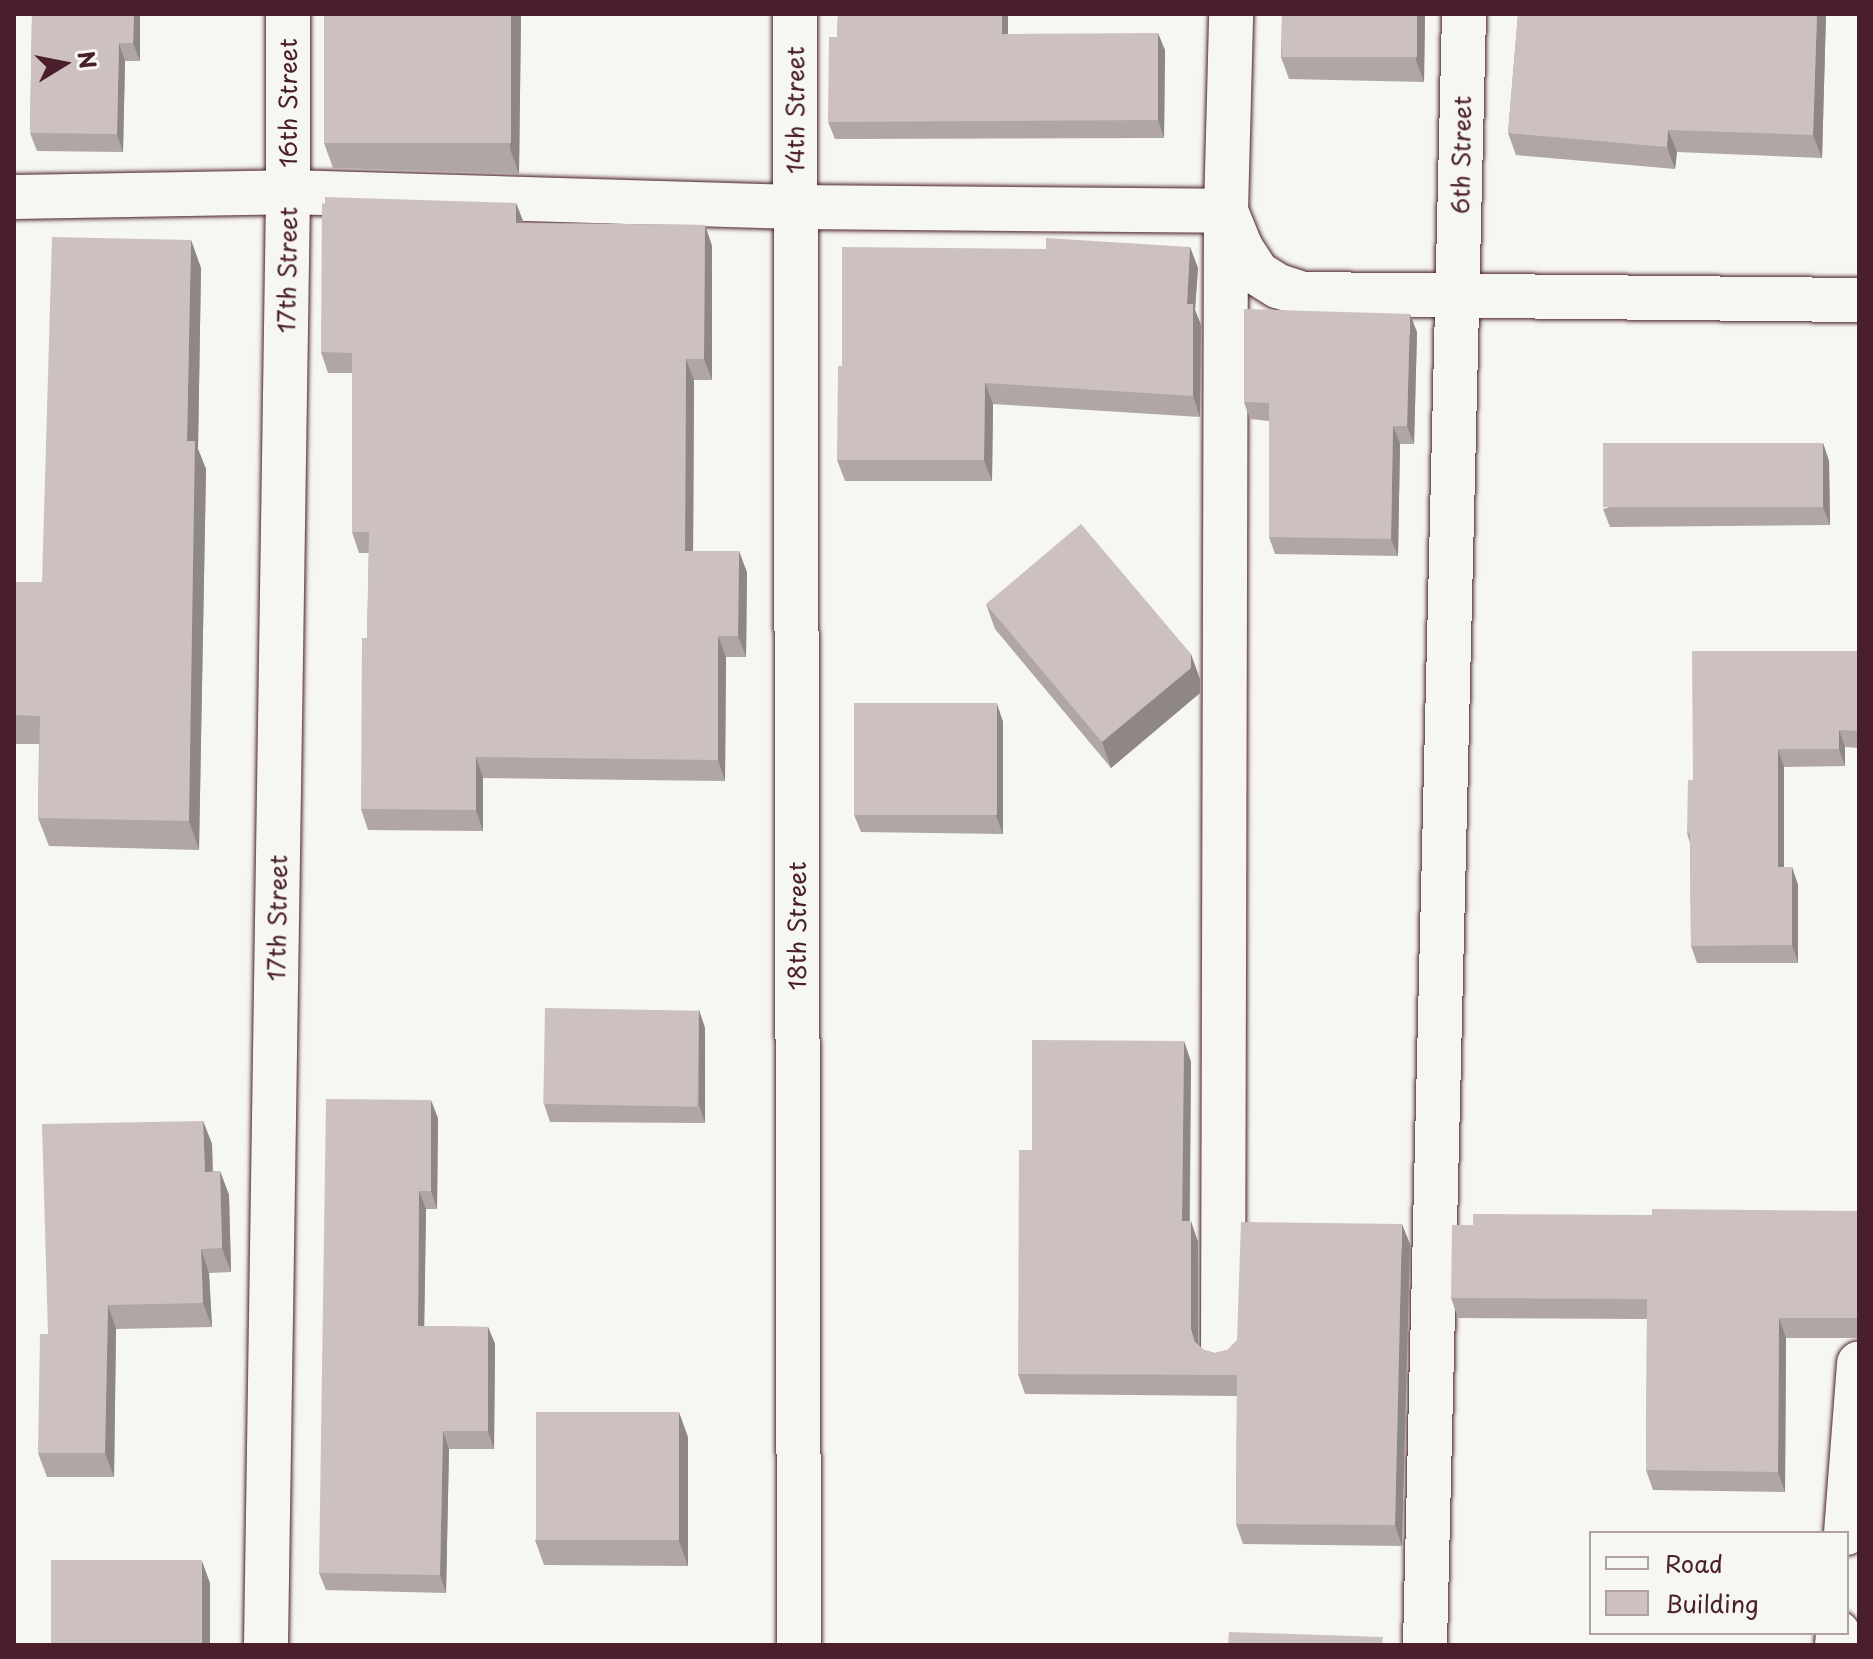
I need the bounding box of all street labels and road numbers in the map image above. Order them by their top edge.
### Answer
street label: 16th Street [274,38,302,168]
street label: 14th Street [781,45,809,175]
street label: 6th Street [1446,94,1476,216]
street label: 17th Street [271,206,303,334]
street label: 17th Street [261,854,293,982]
street label: 18th Street [783,861,811,991]

